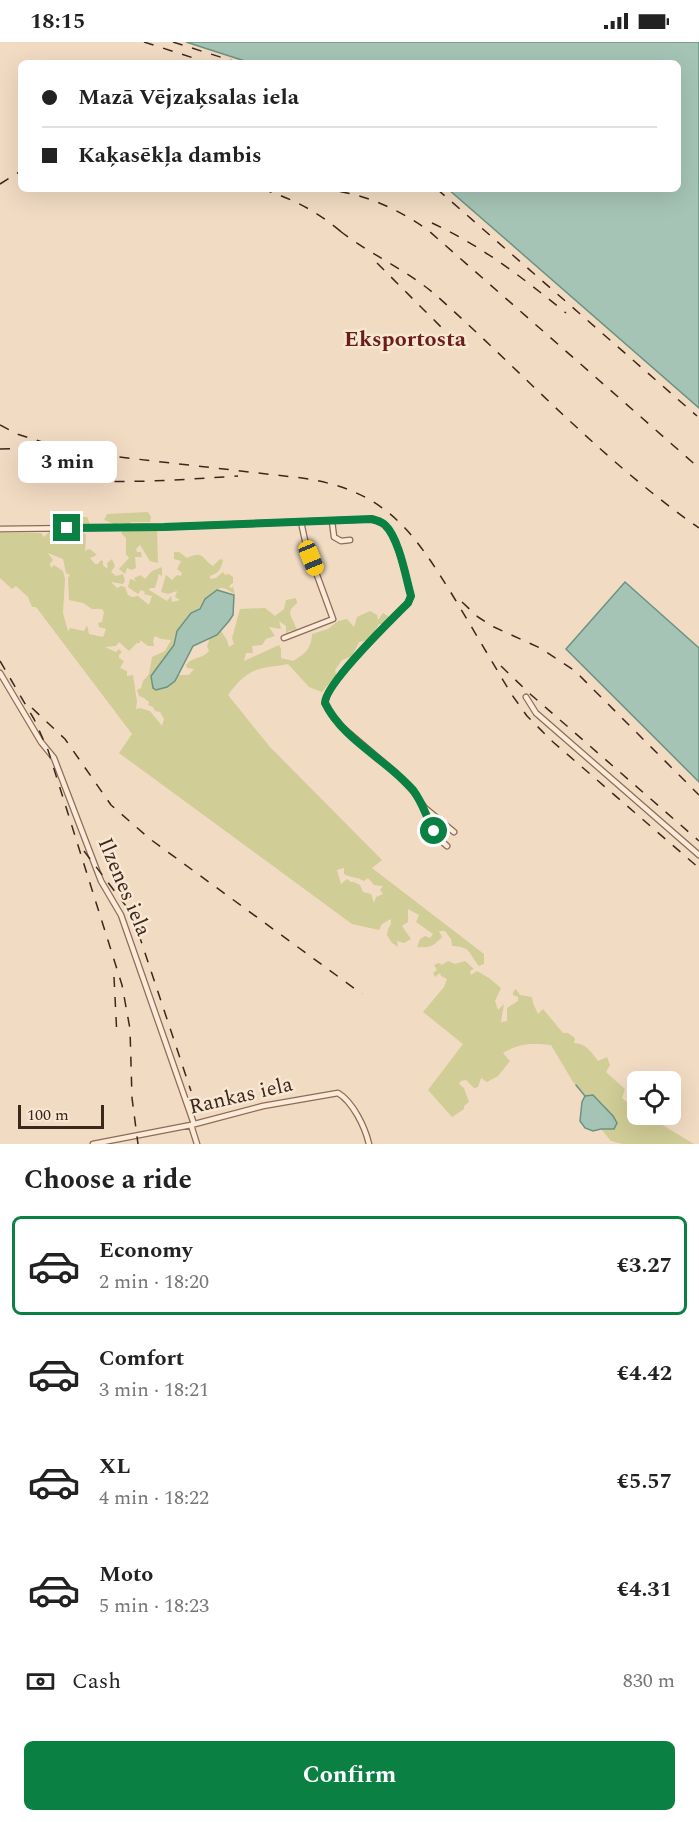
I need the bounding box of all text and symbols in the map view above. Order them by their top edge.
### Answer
text: 18:15 [30,5,85,38]
text: Mazā Vējzaķsalas iela [78,81,299,114]
text: Kaķasēkļa dambis [78,139,262,172]
district label: Eksportosta [344,323,467,356]
callout: 3 min [17,441,116,483]
text: 3 min [41,447,94,477]
route end [53,514,80,541]
car [296,538,326,578]
route start [420,817,447,844]
street label: Ilzenes iela [89,833,159,942]
street label: Rankas iela [186,1068,297,1123]
map controls [627,1071,681,1125]
button: locate [627,1071,681,1125]
scale bar [18,1102,104,1130]
text: 100 m [27,1103,69,1127]
text: Choose a ride [24,1159,192,1201]
text: Economy [99,1234,192,1267]
icon: car [27,1239,81,1293]
text: €3.27 [617,1249,672,1282]
text: 2 min · 18:20 [99,1267,209,1297]
text: Comfort [99,1342,184,1375]
icon: car [27,1347,81,1401]
text: €4.42 [617,1357,672,1390]
text: 3 min · 18:21 [99,1375,209,1405]
text: XL [99,1450,130,1483]
icon: car [27,1455,81,1509]
text: €5.57 [617,1465,672,1498]
text: 4 min · 18:22 [99,1483,209,1513]
text: Moto [99,1558,153,1591]
icon: car [27,1563,81,1617]
text: €4.31 [617,1573,672,1606]
text: 5 min · 18:23 [99,1591,209,1621]
icon: cash [24,1665,57,1698]
text: Cash [72,1665,121,1698]
text: 830 m [623,1666,675,1696]
button: Confirm [24,1741,675,1810]

